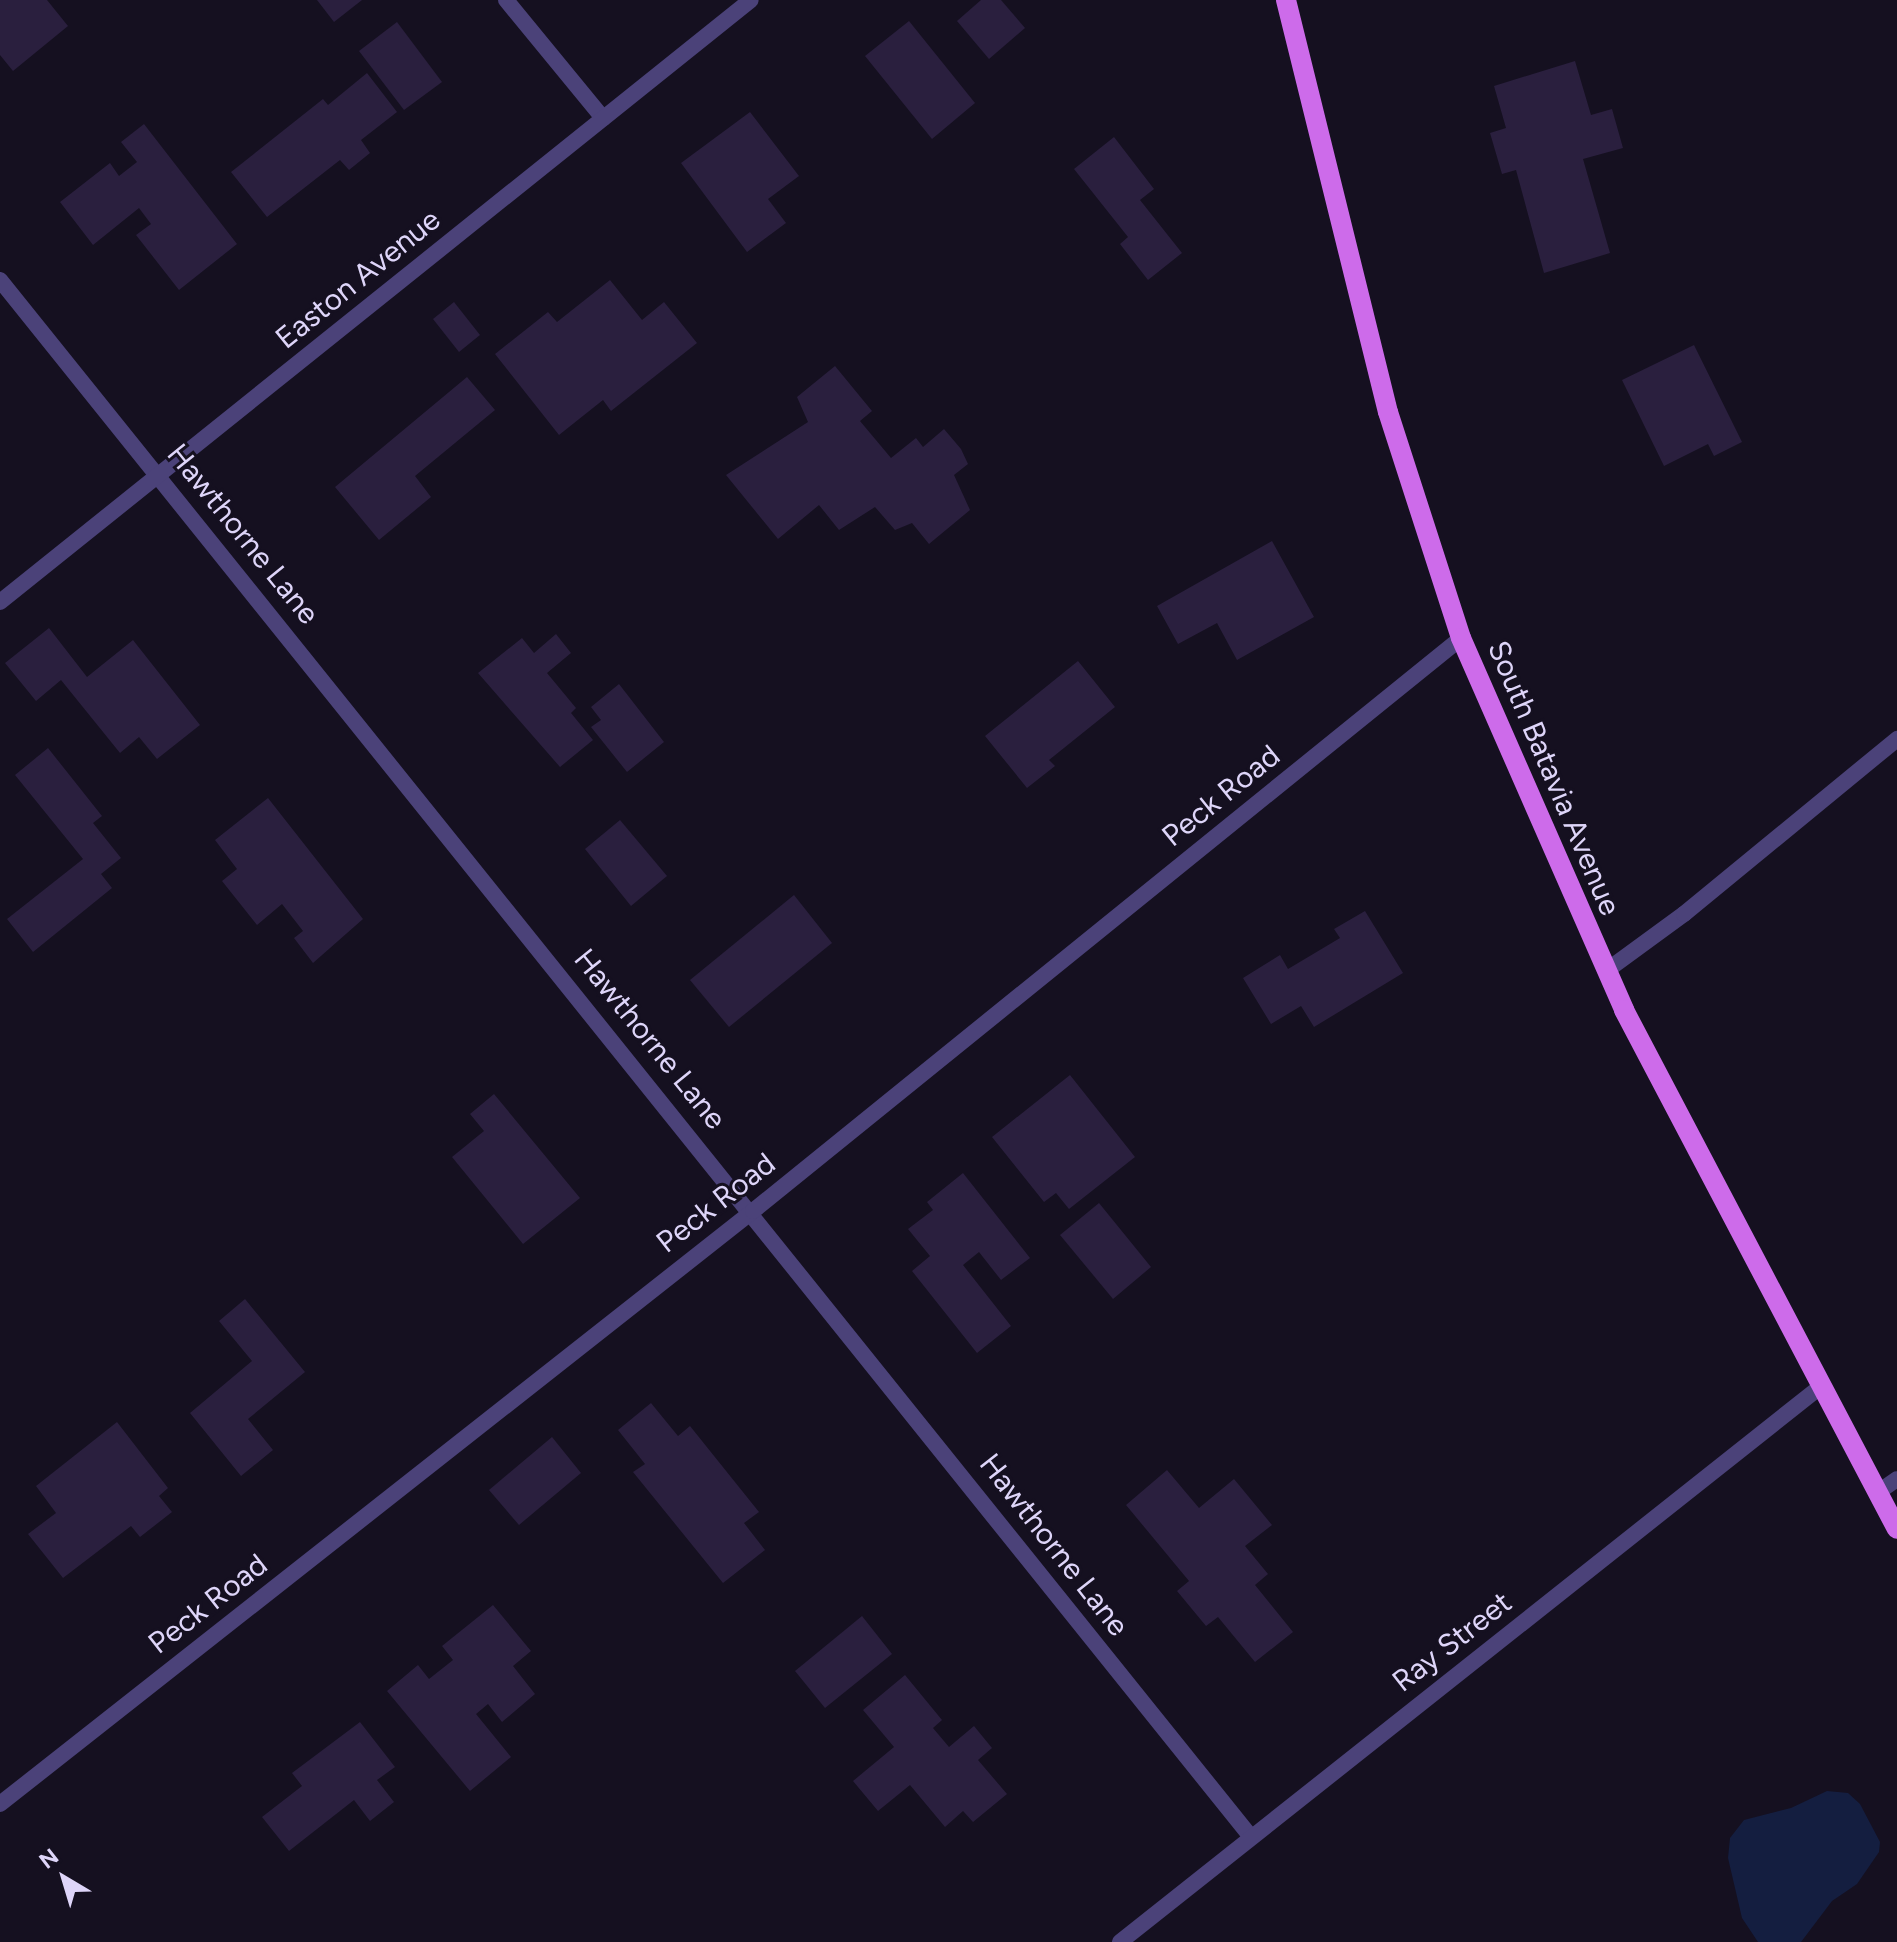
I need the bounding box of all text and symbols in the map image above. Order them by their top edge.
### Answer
street label: Easton Avenue [268,202,448,356]
street label: Hawthorne Lane [159,437,327,631]
street label: South Batavia Avenue [1480,635,1628,921]
street label: Peck Road [1155,738,1287,854]
street label: Hawthorne Lane [566,942,734,1136]
street label: Peck Road [649,1146,783,1260]
street label: Hawthorne Lane [972,1447,1136,1643]
street label: Peck Road [141,1547,275,1661]
street label: Ray Street [1385,1584,1519,1700]
north arrow [24,1838,104,1918]
text: N [34,1843,64,1875]

